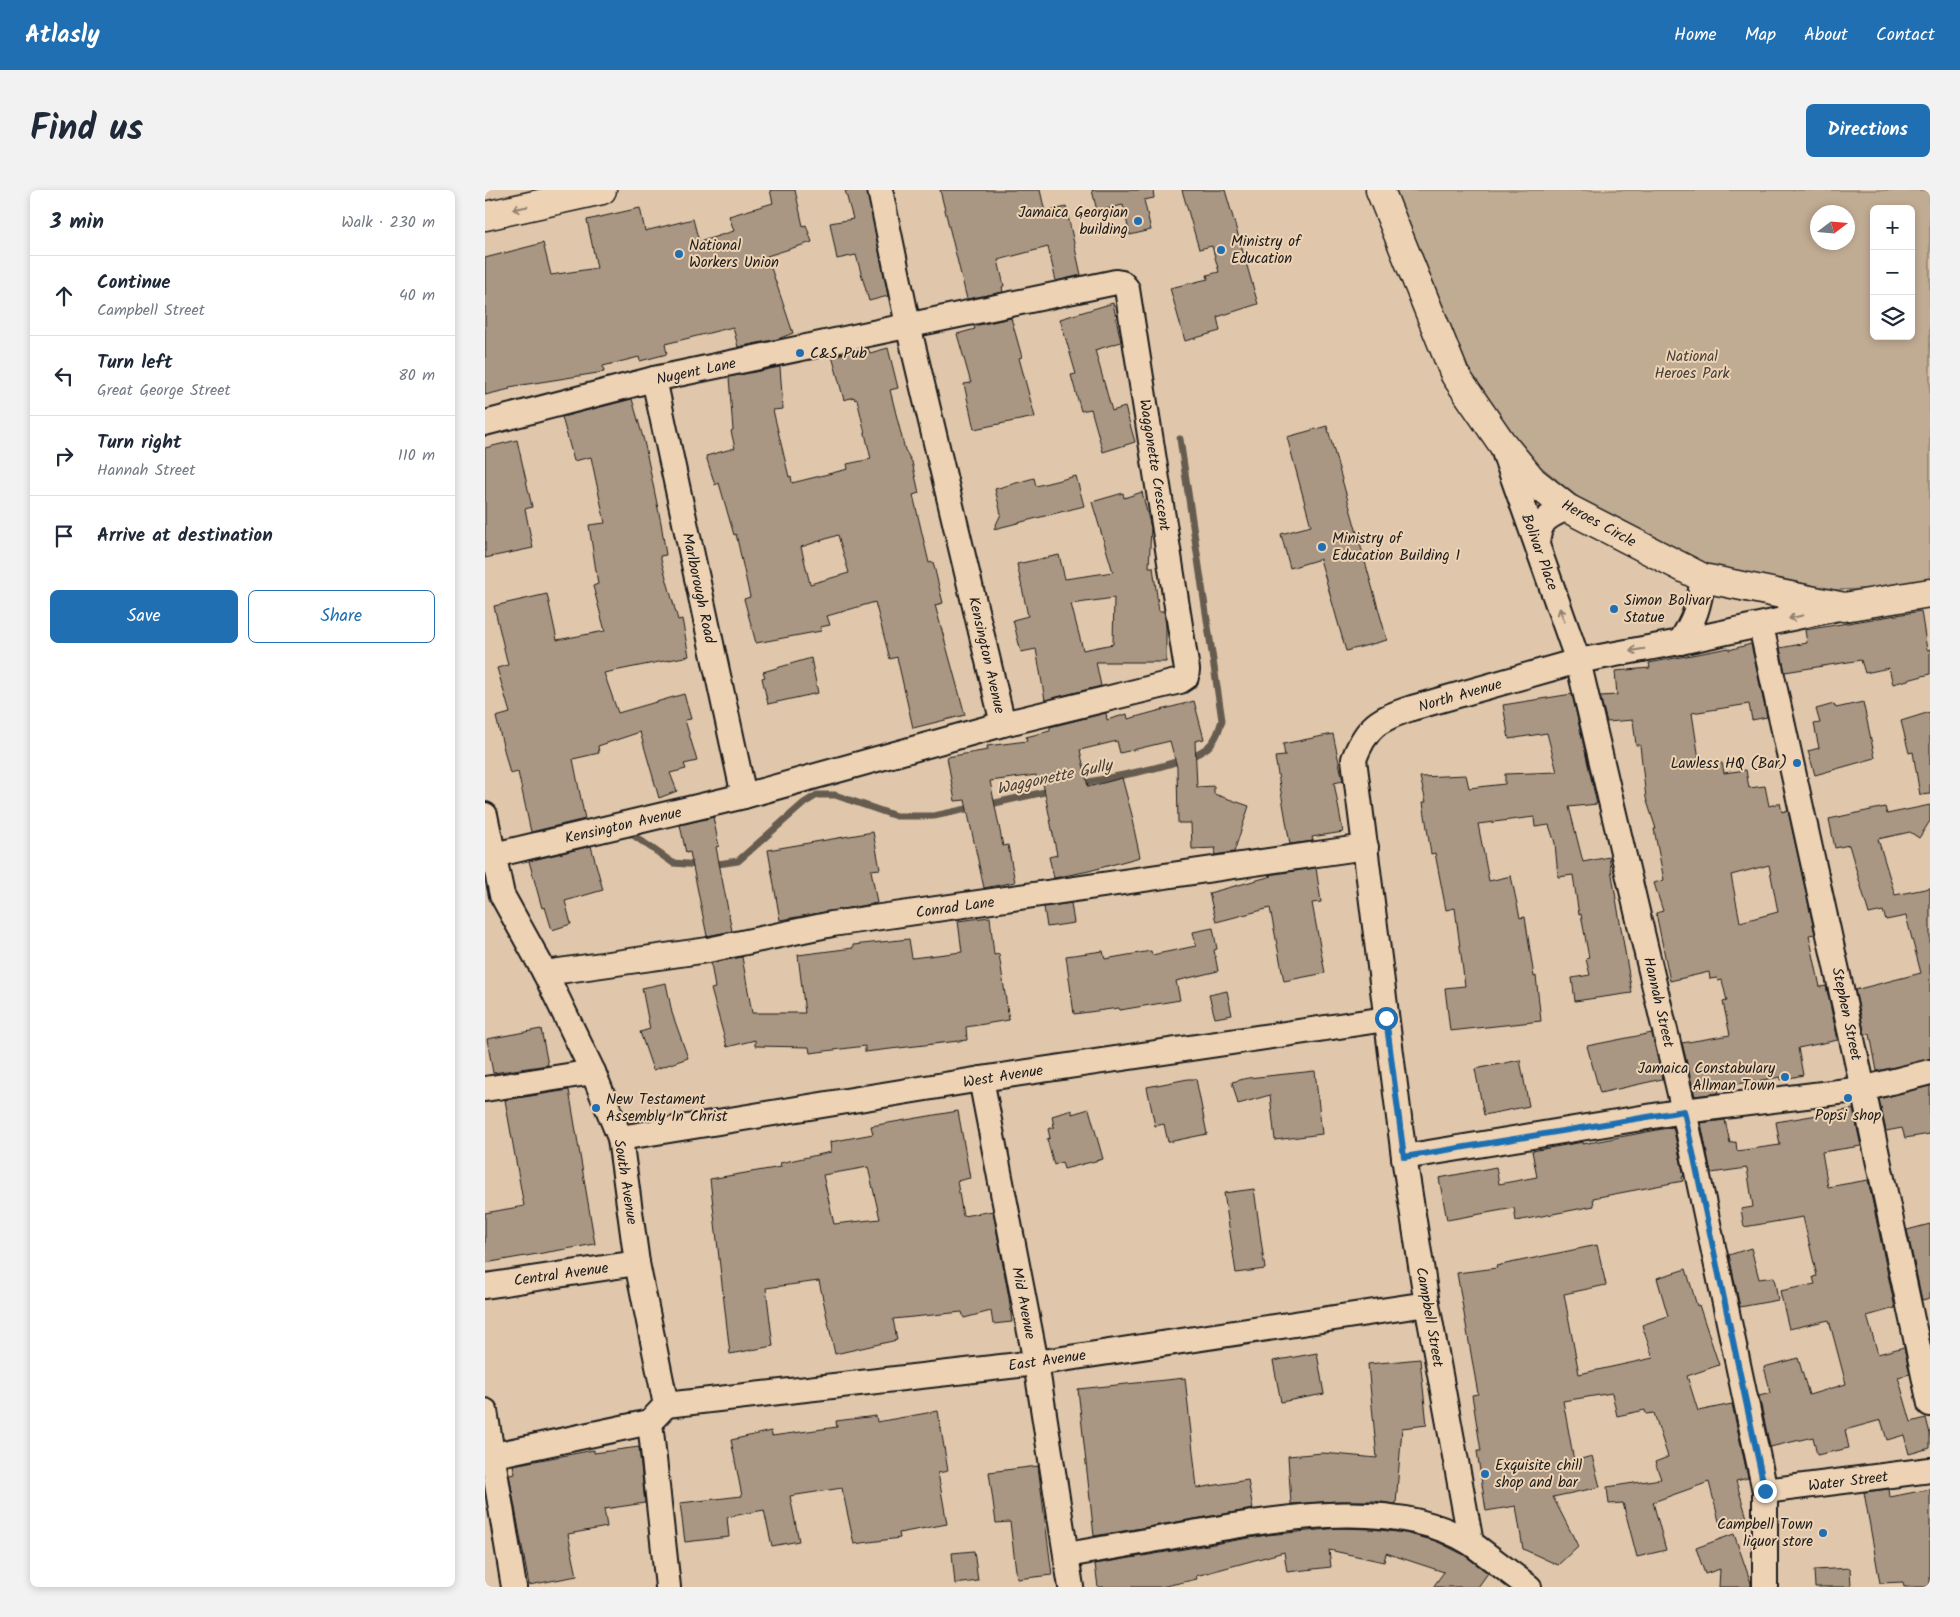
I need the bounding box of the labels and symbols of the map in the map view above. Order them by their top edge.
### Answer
place label: Jamaica Georgian building [1018,201,1128,242]
one-way arrow [513,204,529,213]
north arrow [1810,205,1855,250]
marker: Jamaica Georgian building [1132,215,1144,227]
place label: Ministry of Education [1231,230,1302,271]
place label: National Workers Union [689,234,779,275]
marker: Ministry of Education [1215,244,1227,256]
marker: National Workers Union [673,248,685,260]
place label: C&S Pub [810,342,867,366]
park label: National Heroes Park [1655,345,1730,386]
marker: C&S Pub [794,347,806,359]
street label: Nugent Lane [654,352,739,392]
street label: Waggonette Crescent [1132,397,1176,533]
street label: Heroes Circle [1557,493,1641,554]
street label: Bolivar Place [1514,511,1564,594]
place label: Ministry of Education Building 1 [1332,527,1461,568]
street label: Marlborough Road [675,531,722,646]
marker: Ministry of Education Building 1 [1316,541,1328,553]
place label: Simon Bolivar Statue [1624,589,1711,630]
street label: Kensington Avenue [961,594,1011,716]
marker: Simon Bolivar Statue [1608,603,1620,615]
one-way arrow [1557,608,1566,623]
one-way arrow [1789,613,1805,623]
one-way arrow [1630,646,1646,656]
street label: North Avenue [1416,673,1505,719]
place label: Lawless HQ (Bar) [1670,752,1787,776]
water label: Waggonette Gully [994,753,1117,802]
marker: Lawless HQ (Bar) [1791,757,1803,769]
street label: Kensington Avenue [562,801,684,851]
street label: Conrad Lane [914,891,996,925]
street label: Hannah Street [1636,955,1680,1050]
street label: Stephen Street [1824,965,1868,1063]
route start [1375,1007,1398,1030]
place label: Jamaica Constabulary Allman Town [1638,1057,1776,1098]
street label: West Avenue [961,1059,1045,1095]
marker: Jamaica Constabulary Allman Town [1779,1071,1791,1083]
place label: New Testament Assembly In Christ [606,1088,728,1129]
marker: Popsi shop [1842,1092,1854,1104]
marker: New Testament Assembly In Christ [590,1102,602,1114]
place label: Popsi shop [1815,1104,1881,1128]
street label: South Avenue [606,1138,644,1227]
street label: Central Avenue [512,1256,610,1294]
street label: Mid Avenue [1004,1265,1042,1342]
street label: Campbell Street [1408,1265,1450,1369]
street label: East Avenue [1007,1344,1088,1378]
place label: Exquisite chill shop and bar [1495,1454,1583,1495]
street label: Water Street [1807,1465,1890,1499]
marker: Exquisite chill shop and bar [1479,1468,1491,1480]
route end [1754,1480,1777,1503]
place label: Campbell Town liquor store [1717,1513,1813,1554]
marker: Campbell Town liquor store [1817,1527,1829,1539]

